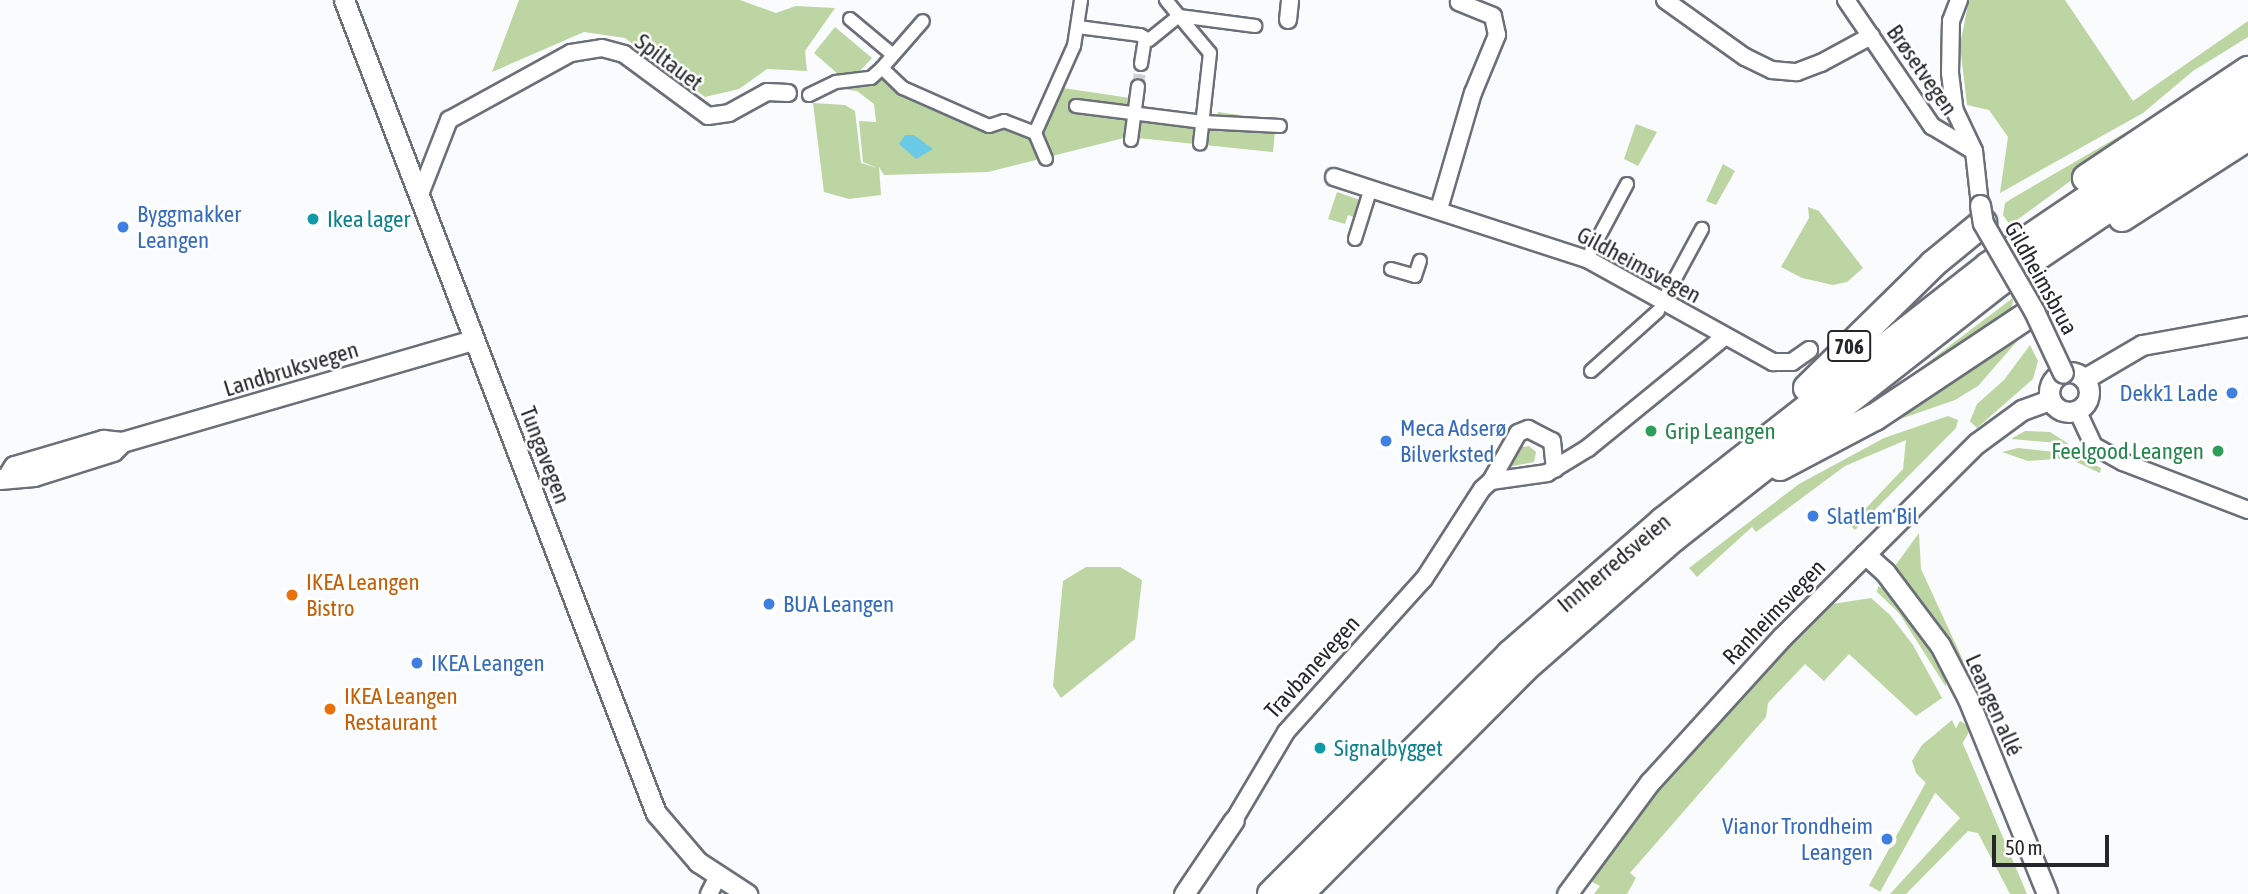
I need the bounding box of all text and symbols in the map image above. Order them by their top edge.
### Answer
street label: Brøsetvegen [1881,19,1963,121]
street label: Spiltauet [630,28,708,96]
place label: Byggmakker Leangen [137,200,241,254]
place label: Ikea lager [327,205,410,233]
marker: Ikea lager [305,211,321,227]
street label: Gildheimsbrua [1999,217,2083,339]
marker: Byggmakker Leangen [115,219,131,235]
street label: Gildheimsvegen [1572,221,1706,309]
road number: 706 [1826,328,1872,364]
street label: Landbruksvegen [220,335,362,403]
place label: Dekk1 Lade [2120,379,2218,407]
marker: Dekk1 Lade [2224,385,2240,401]
street label: Tungavegen [514,402,576,508]
place label: Meca Adserø Bilverksted [1400,414,1506,468]
place label: Grip Leangen [1665,417,1776,445]
marker: Grip Leangen [1643,423,1659,439]
marker: Meca Adserø Bilverksted [1378,433,1394,449]
place label: Feelgood Leangen [2051,437,2204,465]
marker: Feelgood Leangen [2210,443,2226,459]
place label: Slatlem Bil [1827,502,1918,530]
street label: Innherredsveien [1552,508,1676,618]
marker: Slatlem Bil [1805,508,1821,524]
street label: Ranheimsvegen [1717,554,1831,670]
place label: IKEA Leangen Bistro [306,568,420,622]
marker: IKEA Leangen Bistro [284,587,300,603]
place label: BUA Leangen [783,590,894,618]
marker: BUA Leangen [761,596,777,612]
street label: Travbanevegen [1259,610,1365,724]
place label: IKEA Leangen [431,649,545,677]
street label: Leangen allé [1959,650,2029,760]
marker: IKEA Leangen [409,655,425,671]
place label: IKEA Leangen Restaurant [344,682,458,736]
marker: IKEA Leangen Restaurant [322,701,338,717]
place label: Signalbygget [1334,734,1443,762]
marker: Signalbygget [1312,740,1328,756]
place label: Vianor Trondheim Leangen [1722,812,1873,866]
scale bar [1996,820,2113,864]
marker: Vianor Trondheim Leangen [1879,831,1895,847]
text: 50 m [2005,835,2043,859]

